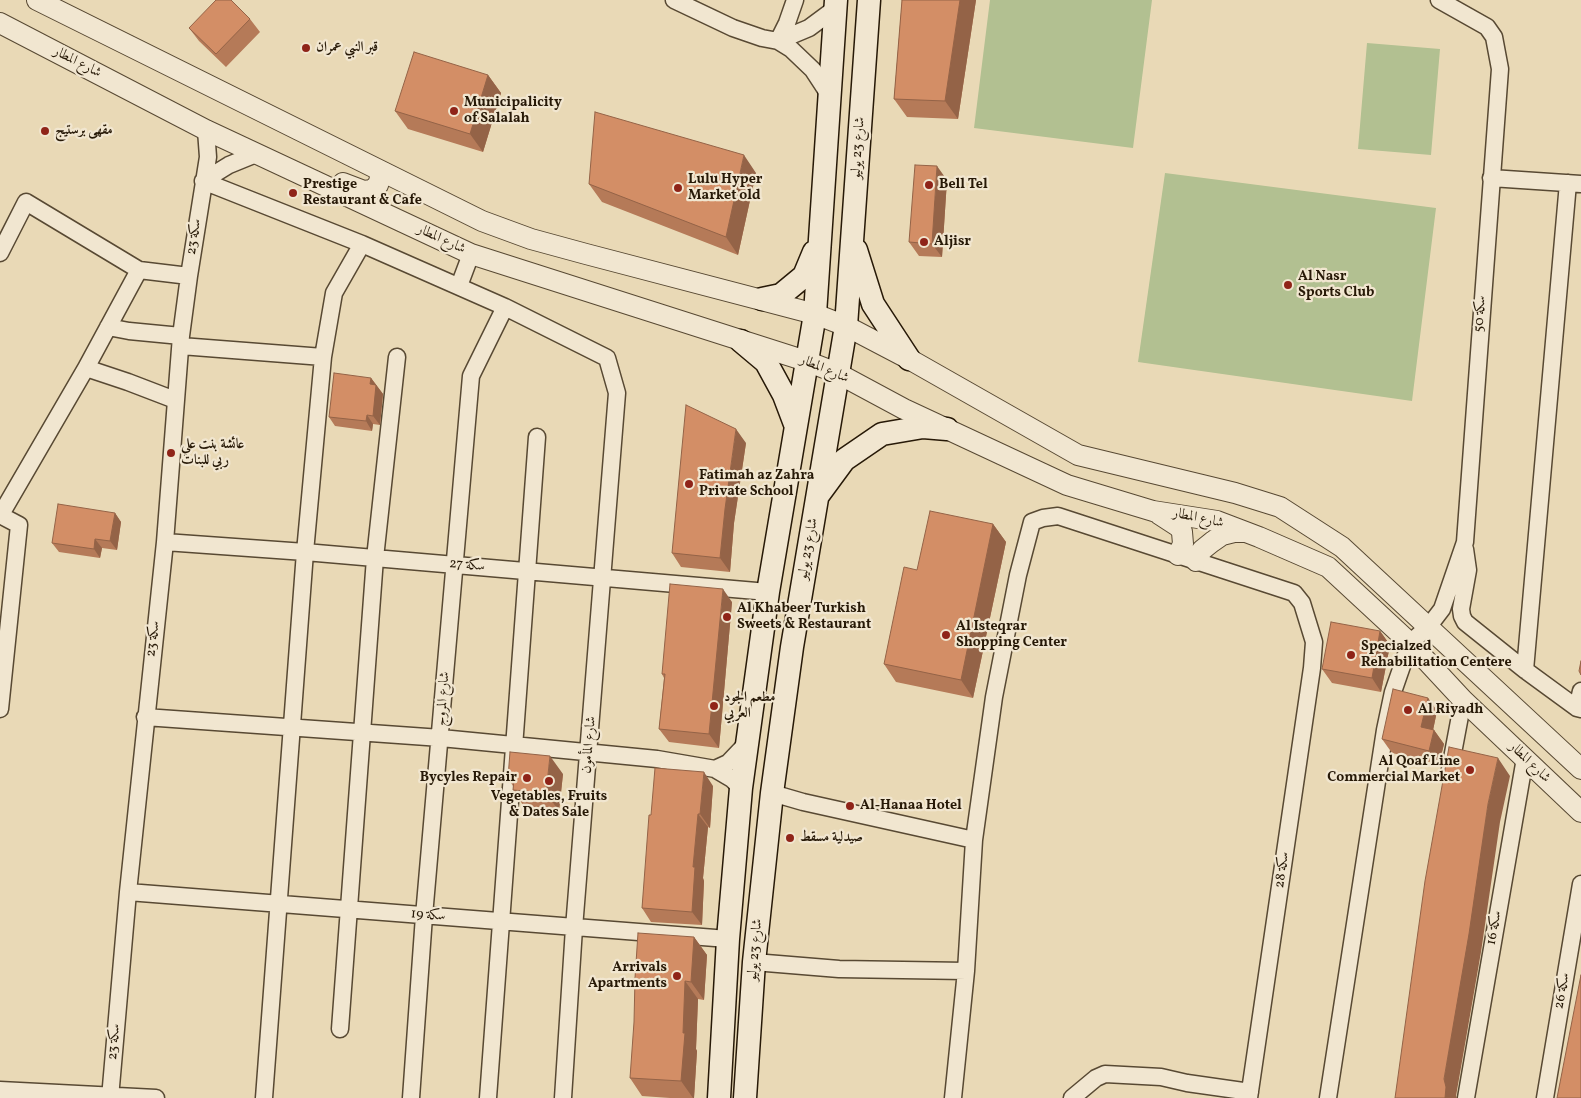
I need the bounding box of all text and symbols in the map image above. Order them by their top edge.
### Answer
place label: قبر النبي عمران [316,40,378,56]
marker: قبر النبي عمران [300,42,312,54]
street label: شارع المطار [50,44,104,82]
place label: Municipalicity of Salalah [464,95,562,128]
marker: Municipalicity of Salalah [448,105,460,117]
street label: شارع 23 يوليو [848,116,870,180]
place label: مقهى برستيج [55,123,113,139]
marker: مقهى برستيج [39,125,51,137]
place label: Lulu Hyper Market old [688,172,762,204]
place label: Prestige Restaurant & Cafe [303,177,422,210]
place label: Bell Tel [939,177,988,193]
marker: Bell Tel [923,179,935,191]
marker: Lulu Hyper Market old [672,182,684,194]
marker: Prestige Restaurant & Cafe [287,187,299,199]
street label: 23 سكة [184,218,206,256]
street label: شارع المطار [414,221,468,259]
place label: Aljisr [934,234,971,250]
marker: Aljisr [918,236,930,248]
place label: Al Nasr Sports Club [1298,269,1374,302]
marker: Al Nasr Sports Club [1282,279,1294,291]
street label: سكة 50 [1471,295,1491,333]
street label: شارع المطار [797,352,851,388]
place label: عائشة بنت علي ربي للبنات [181,437,244,470]
marker: عائشة بنت علي ربي للبنات [165,447,177,459]
place label: Fatimah az Zahra Private School [699,468,814,501]
marker: Fatimah az Zahra Private School [683,478,695,490]
street label: شارع المطار [1171,505,1225,533]
street label: شارع 23 يوليو [795,517,823,581]
street label: سكة 27 [448,556,486,576]
place label: Al Khabeer Turkish Sweets & Restaurant [737,601,871,634]
marker: Al Khabeer Turkish Sweets & Restaurant [721,611,733,623]
place label: Al Isteqrar Shopping Center [956,619,1067,652]
street label: 23 سكة [143,620,165,658]
marker: Al Isteqrar Shopping Center [940,629,952,641]
place label: Specialzed Rehabilitation Centere [1361,639,1512,672]
marker: Specialzed Rehabilitation Centere [1345,649,1357,661]
street label: شارع المروج [434,671,454,727]
place label: مطعم الجود العربي [724,690,775,722]
marker: مطعم الجود العربي [708,700,720,712]
place label: Al Riyadh [1418,702,1483,718]
marker: Al Riyadh [1402,704,1414,716]
street label: شارع المأمون [579,716,601,774]
street label: شارع المطار [1505,739,1553,787]
place label: Al Qoaf Line Commercial Market [1327,754,1460,786]
marker: Al Qoaf Line Commercial Market [1464,764,1476,776]
place label: Bycyles Repair [420,770,517,786]
marker: Bycyles Repair [521,772,533,784]
marker: Vegetables, Fruits & Dates Sale [543,775,555,787]
place label: Vegetables, Fruits & Dates Sale [491,789,607,822]
place label: Al-Hanaa Hotel [860,798,962,814]
marker: Al-Hanaa Hotel [844,800,856,812]
place label: صيدلية مسقط [800,830,863,846]
marker: صيدلية مسقط [784,832,796,844]
street label: سكة 28 [1272,851,1294,889]
street label: سكة 19 [410,906,446,926]
street label: سكة 16 [1484,910,1506,946]
street label: شارع 23 يوليو [745,918,767,982]
place label: Arrivals Apartments [588,960,667,992]
marker: Arrivals Apartments [671,970,683,982]
street label: سكة 26 [1552,972,1574,1010]
street label: 23 سكة [105,1023,125,1061]

